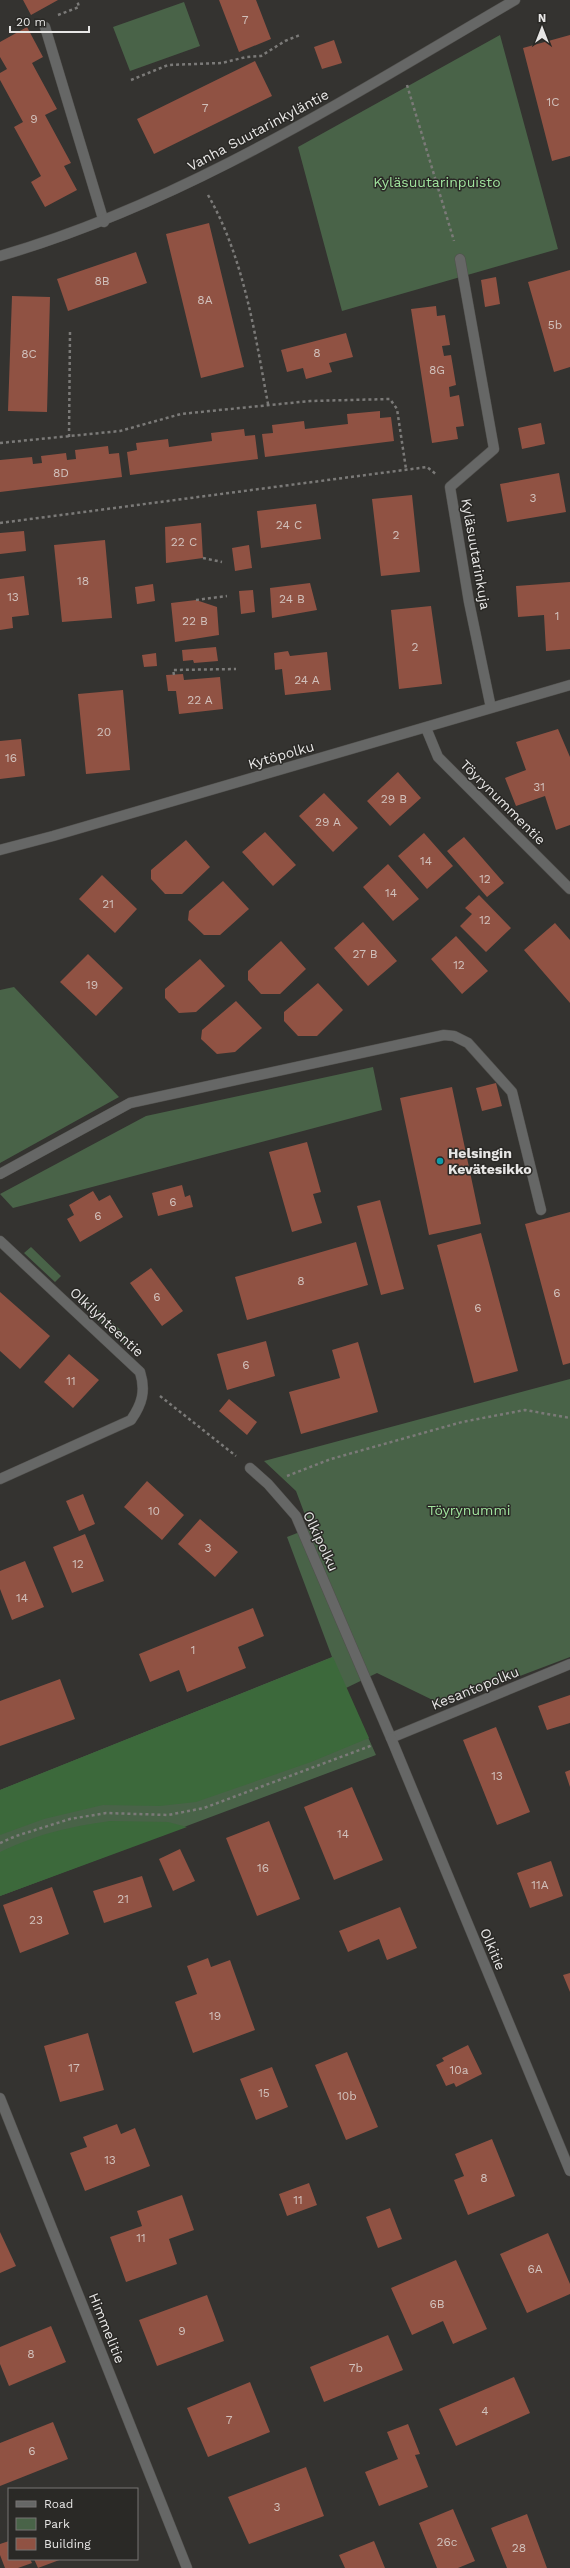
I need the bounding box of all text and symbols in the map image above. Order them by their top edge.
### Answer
scale bar [10,8,89,34]
north arrow [522,8,562,48]
text: N [538,12,546,25]
house number: 7 [242,13,249,27]
text: 20 m [16,15,46,29]
street label: Vanha Suutarinkyläntie [185,86,331,174]
house number: 1C [547,95,559,109]
house number: 7 [202,101,209,115]
house number: 9 [30,112,38,126]
park label: Kyläsuutarinpuisto [373,174,501,190]
house number: 8B [94,274,110,288]
house number: 8A [197,293,213,307]
house number: 5b [548,318,562,332]
house number: 8 [313,346,321,360]
house number: 8C [21,347,37,361]
house number: 8G [429,363,445,377]
house number: 8D [53,466,69,480]
house number: 3 [530,491,537,505]
street label: Kyläsuutarinkuja [458,497,494,611]
house number: 24 C [276,518,302,532]
house number: 2 [393,528,400,542]
house number: 22 C [171,535,197,549]
house number: 18 [77,574,89,588]
house number: 13 [7,590,19,604]
house number: 24 B [279,592,305,606]
house number: 1 [555,609,559,623]
house number: 22 B [182,614,208,628]
house number: 2 [412,640,419,654]
house number: 24 A [294,673,320,687]
house number: 22 A [187,693,213,707]
house number: 20 [97,725,111,739]
street label: Kytöpolku [246,738,316,772]
house number: 16 [5,751,17,765]
street label: Töyrynummentie [457,756,549,848]
house number: 31 [533,780,545,794]
house number: 29 B [381,792,407,806]
house number: 29 A [315,815,341,829]
house number: 14 [420,854,432,868]
house number: 12 [479,872,491,886]
house number: 14 [385,886,397,900]
house number: 21 [102,897,114,911]
house number: 12 [479,913,491,927]
house number: 27 B [352,947,378,961]
house number: 12 [453,958,465,972]
house number: 19 [86,978,98,992]
place label: Helsingin Kevätesikko [448,1145,532,1177]
marker: Helsingin Kevätesikko [435,1156,445,1166]
house number: 6 [169,1195,177,1209]
house number: 6 [94,1209,102,1223]
house number: 8 [297,1274,305,1288]
street label: Olkilyhteentie [67,1284,147,1360]
house number: 6 [553,1286,561,1300]
house number: 6 [153,1290,161,1304]
house number: 6 [474,1301,482,1315]
house number: 6 [242,1358,250,1372]
house number: 11 [66,1374,76,1388]
park label: Töyrynummi [428,1502,510,1518]
house number: 10 [148,1504,160,1518]
street label: Olkipolku [300,1508,342,1574]
house number: 3 [205,1541,212,1555]
house number: 12 [72,1557,84,1571]
house number: 14 [16,1591,28,1605]
house number: 1 [191,1643,195,1657]
street label: Kesantopolku [429,1663,521,1713]
house number: 13 [491,1769,503,1783]
house number: 14 [337,1827,349,1841]
house number: 16 [257,1861,269,1875]
house number: 11A [531,1878,549,1892]
house number: 21 [117,1892,129,1906]
house number: 23 [29,1913,43,1927]
street label: Olkitie [477,1926,509,1972]
house number: 19 [209,2009,221,2023]
house number: 17 [68,2061,80,2075]
house number: 10a [450,2063,469,2077]
house number: 15 [258,2086,270,2100]
house number: 10b [337,2089,357,2103]
house number: 13 [104,2153,116,2167]
house number: 8 [480,2171,488,2185]
house number: 11 [293,2193,303,2207]
house number: 11 [136,2231,146,2245]
house number: 6A [527,2262,543,2276]
street label: Himmelitie [86,2290,128,2366]
house number: 6B [429,2297,445,2311]
house number: 9 [178,2324,186,2338]
house number: 8 [27,2347,35,2361]
house number: 7b [349,2361,363,2375]
house number: 4 [481,2404,489,2418]
house number: 7 [226,2413,233,2427]
house number: 6 [28,2444,36,2458]
legend [8,2488,138,2560]
text: Road [44,2497,73,2511]
house number: 3 [274,2500,281,2514]
text: Park [44,2517,70,2531]
house number: 26c [436,2535,458,2549]
text: Building [44,2537,91,2551]
house number: 28 [512,2541,526,2555]

